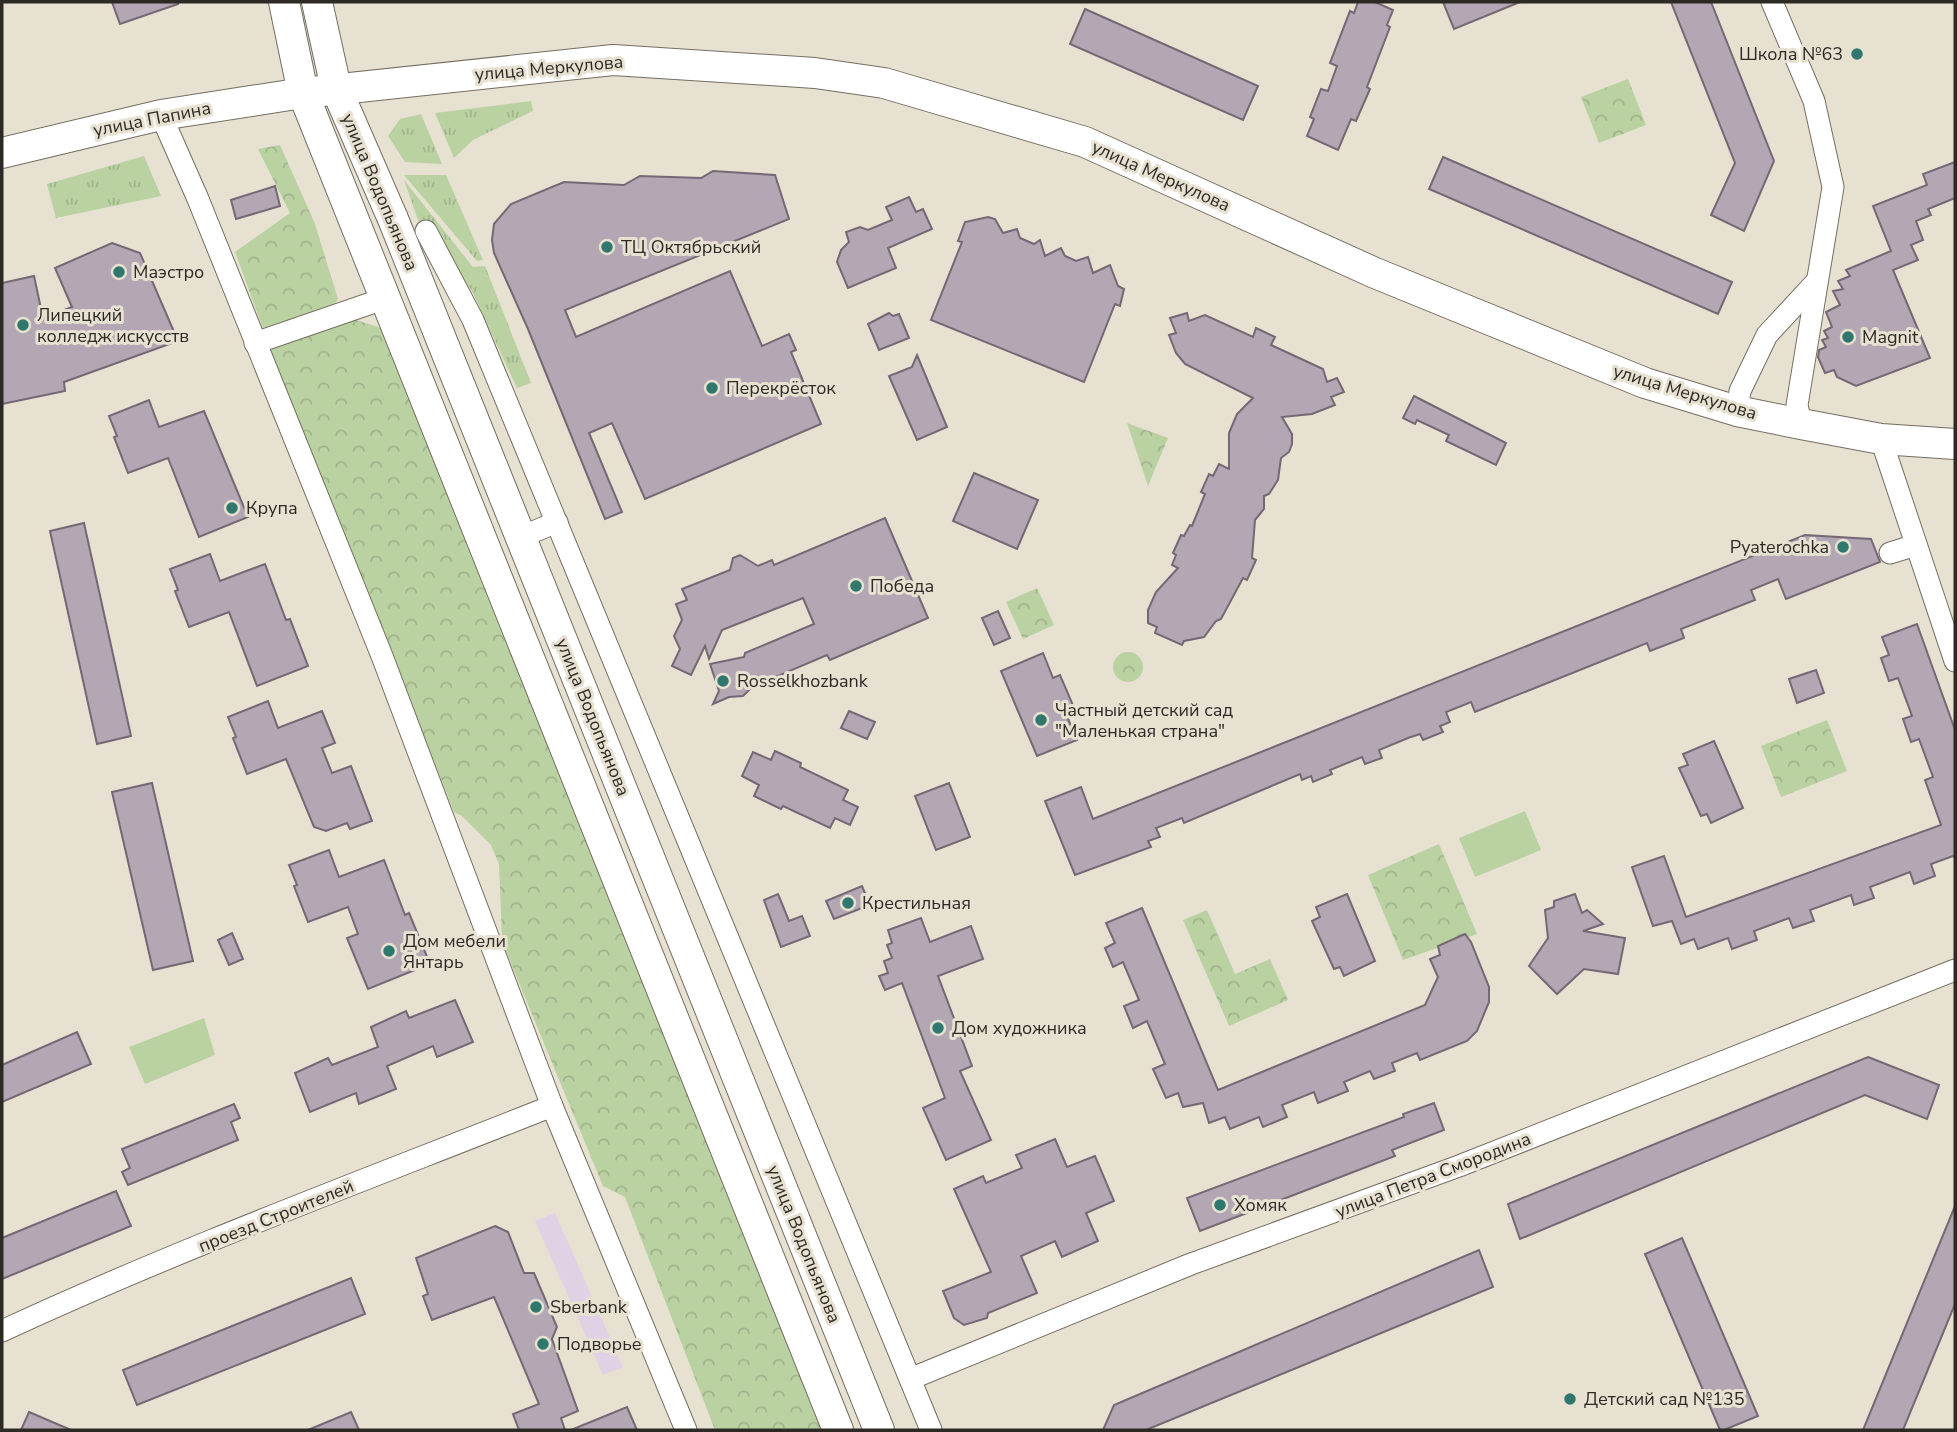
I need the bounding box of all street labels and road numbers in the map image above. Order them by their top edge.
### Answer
street label: улица Меркулова [474,50,624,86]
street label: улица Папина [91,96,213,142]
street label: улица Водопьянова [336,110,424,274]
street label: улица Меркулова [1088,135,1234,217]
street label: улица Меркулова [1610,359,1760,425]
street label: улица Водопьянова [550,634,636,800]
street label: улица Петра Смородина [1332,1127,1534,1223]
street label: улица Водопьянова [761,1161,847,1327]
street label: проезд Строителей [195,1174,357,1258]

